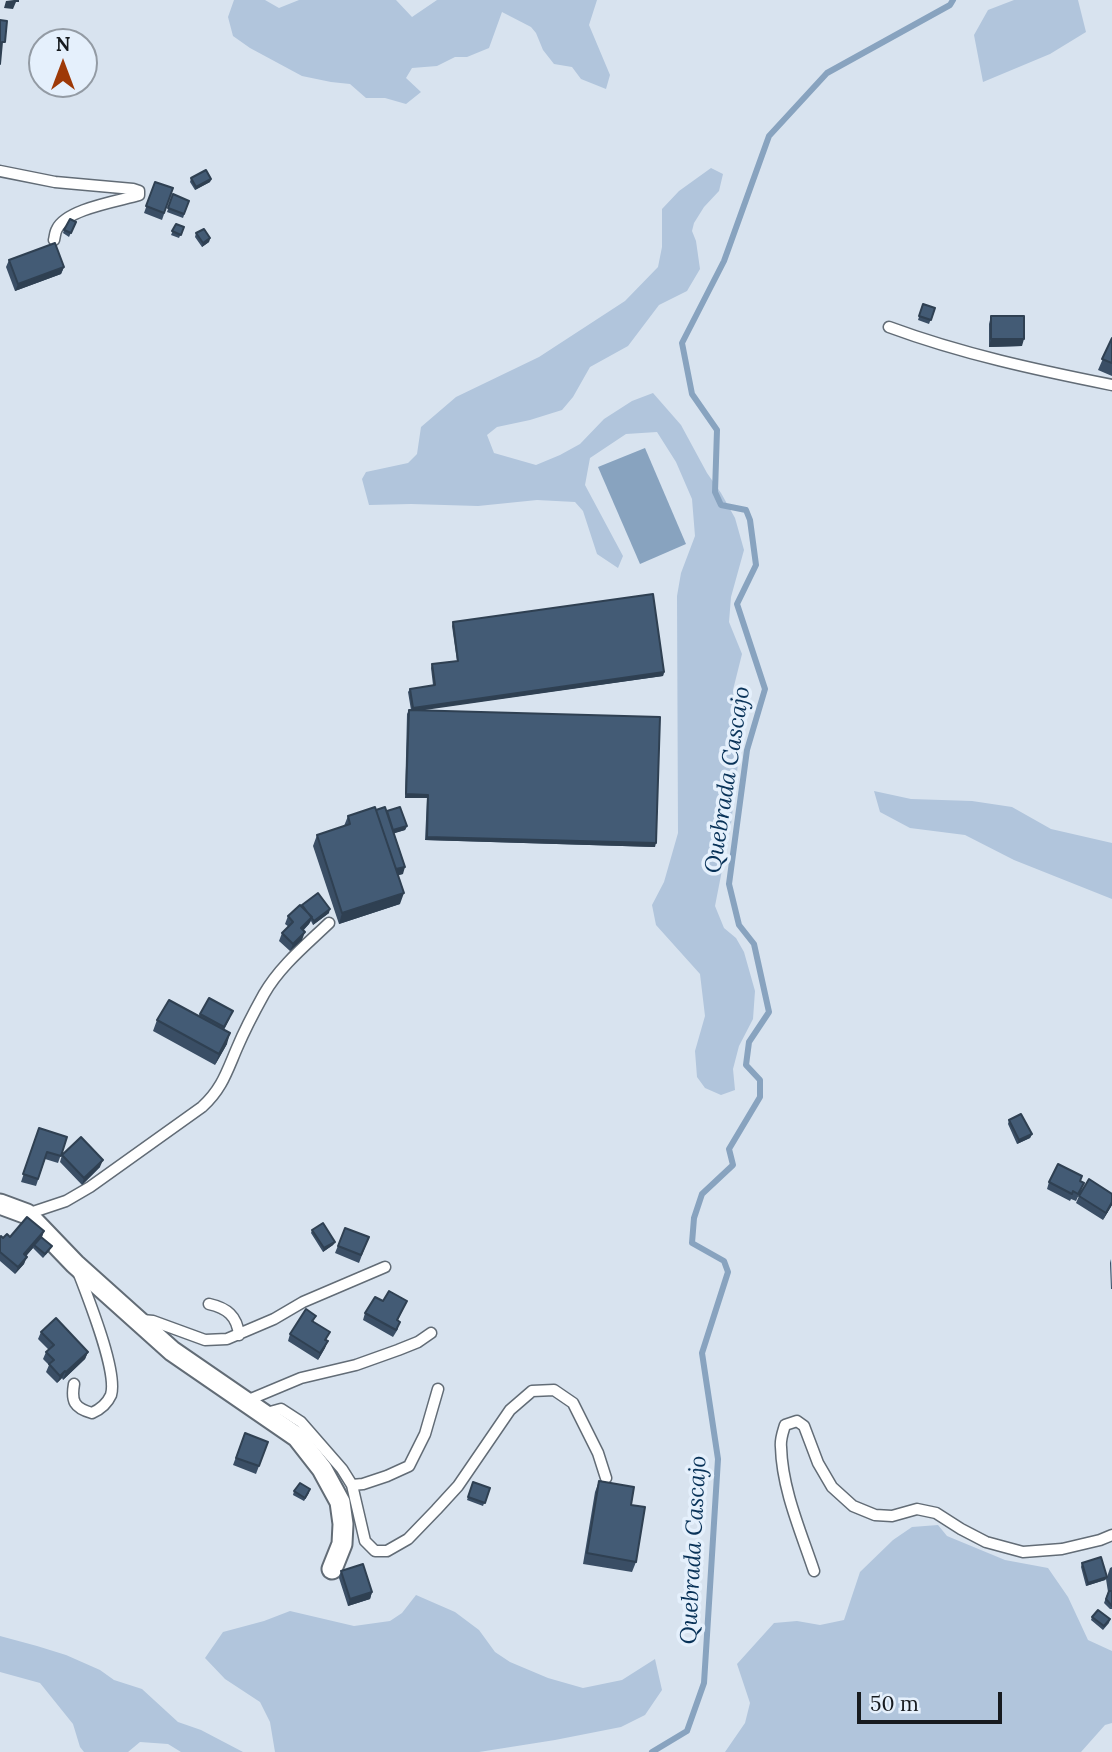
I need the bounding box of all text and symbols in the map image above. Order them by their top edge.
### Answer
north arrow [28,28,98,98]
text: N [56,32,70,56]
water label: Quebrada Cascajo [700,685,756,875]
water label: Quebrada Cascajo [675,1455,713,1645]
scale bar [860,1678,1005,1722]
text: 50 m [870,1690,919,1717]

